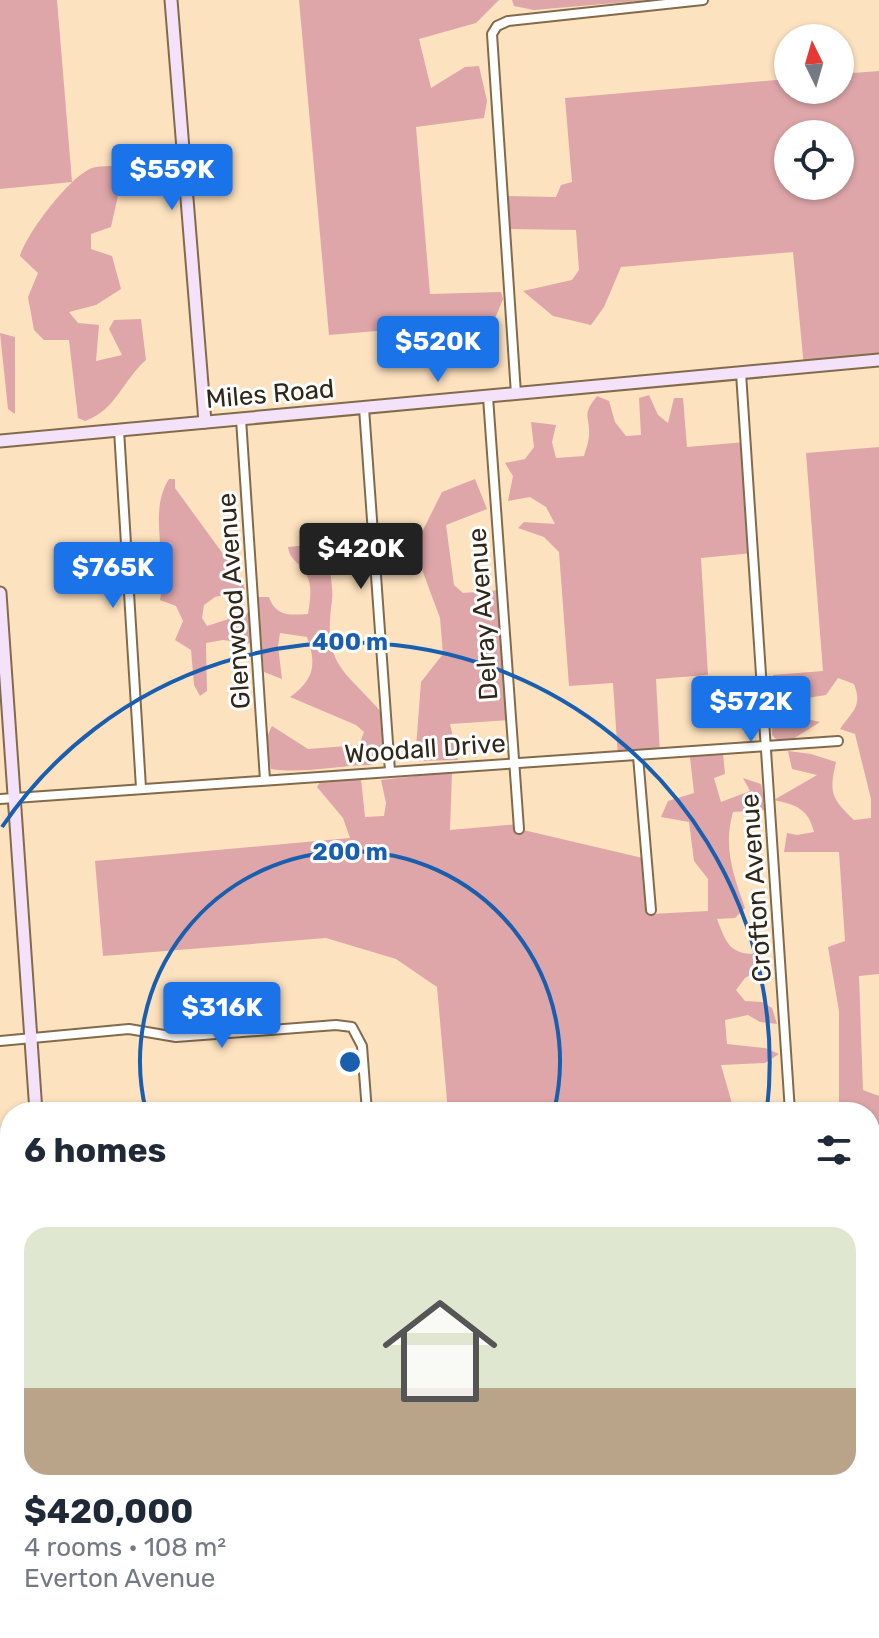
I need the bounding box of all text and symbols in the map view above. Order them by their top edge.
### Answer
north arrow [774,24,854,104]
map controls [774,24,854,200]
button: locate [774,120,854,200]
pin: $559K [116,144,228,212]
text: $559K [130,154,214,185]
pin: $520K [382,316,494,384]
text: $520K [395,326,481,357]
street label: Miles Road [204,373,336,415]
street label: Glenwood Avenue [211,492,257,710]
pin: $420K [305,523,417,591]
street label: Delray Avenue [462,527,504,701]
text: $420K [318,533,404,564]
pin: $765K [57,542,169,610]
text: $765K [72,552,154,583]
text: 400 m [312,628,388,656]
pin: $572K [695,676,807,744]
text: $572K [709,686,793,717]
street label: Woodall Drive [343,728,507,770]
street label: Crofton Avenue [734,792,778,984]
text: 200 m [312,838,388,866]
pin: $316K [166,982,278,1050]
text: $316K [181,992,263,1023]
centre of rings [336,1048,364,1076]
icon: filters [812,1128,856,1172]
text: 6 homes [24,1130,166,1171]
icon: home [368,1279,512,1423]
text: $420,000 [24,1491,193,1532]
text: 4 rooms · 108 m² [24,1532,226,1563]
text: Everton Avenue [24,1563,215,1594]

